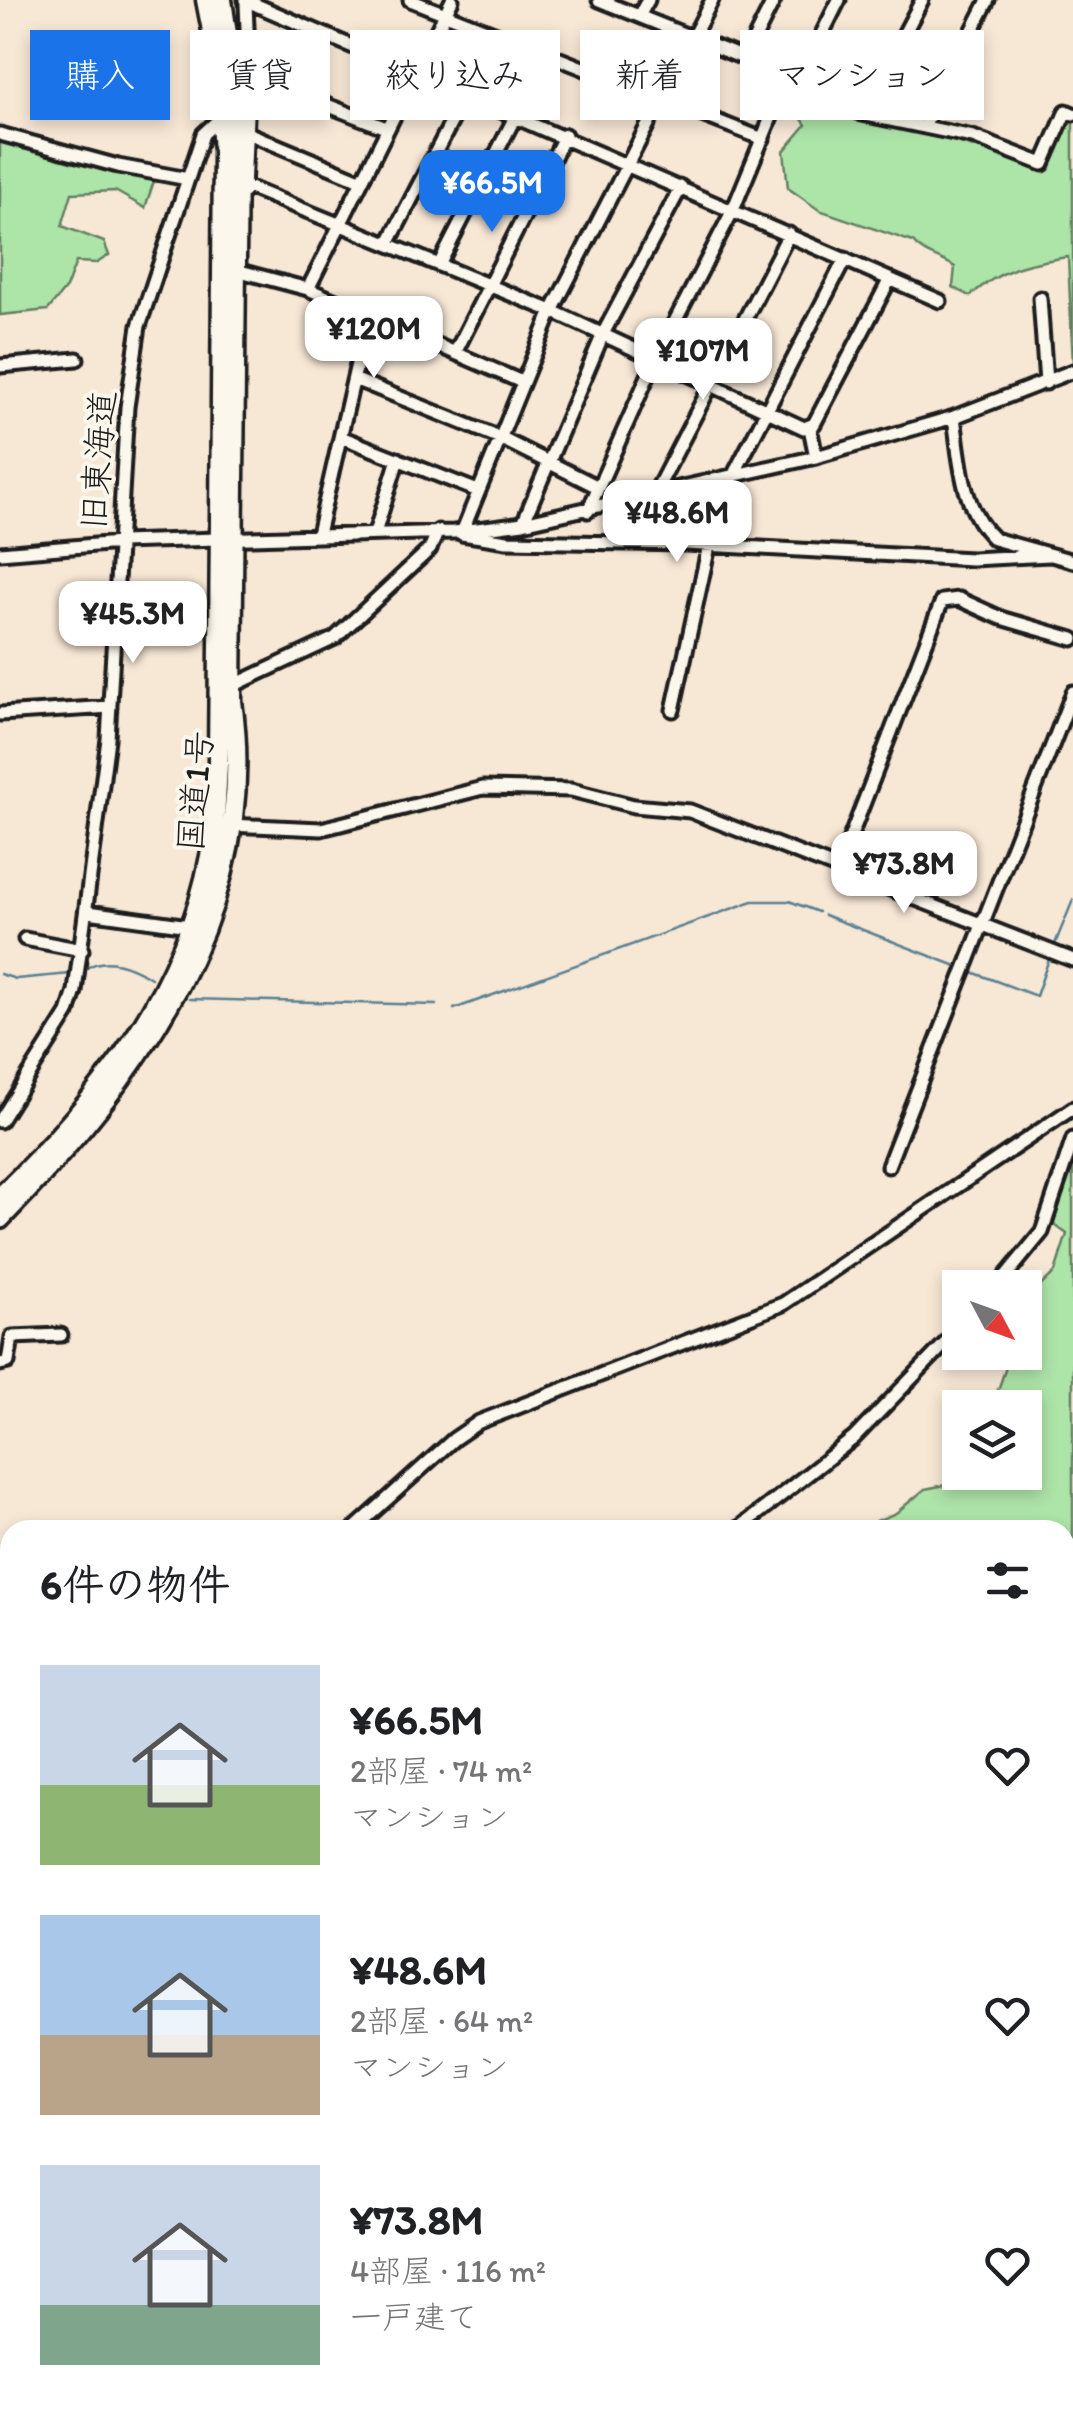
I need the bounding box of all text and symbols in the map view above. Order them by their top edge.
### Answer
chip: 購入 [30,30,170,120]
chip: 賃貸 [190,30,330,120]
chip: 絞り込み [350,30,560,120]
chip: 新着 [580,30,720,120]
chip: マンション [740,30,984,120]
pin: ¥66.5M [411,150,573,235]
text: ¥66.5M [441,163,543,201]
pin: ¥120M [304,296,444,381]
text: ¥120M [327,309,421,347]
pin: ¥107M [633,318,773,403]
text: ¥107M [656,331,750,369]
street label: 旧東海道 [72,389,124,531]
pin: ¥48.6M [596,480,758,565]
text: ¥48.6M [625,493,729,531]
pin: ¥45.3M [52,581,214,666]
text: ¥45.3M [81,594,185,632]
street label: 国道1号 [169,729,221,853]
pin: ¥73.8M [823,831,985,916]
text: ¥73.8M [853,844,955,882]
north arrow [942,1270,1042,1370]
map controls [942,1270,1042,1490]
button: layers [942,1390,1042,1490]
icon: filters [980,1553,1035,1608]
text: 6件の物件 [40,1559,230,1610]
text: ¥66.5M [350,1694,483,1745]
icon: home [120,1705,240,1825]
icon: heart [980,1738,1035,1793]
text: 2部屋 · 74 m² [350,1752,532,1790]
text: マンション [350,1798,509,1836]
text: ¥48.6M [350,1944,487,1995]
icon: home [120,1955,240,2075]
icon: heart [980,1988,1035,2043]
text: 2部屋 · 64 m² [350,2002,533,2040]
text: マンション [350,2048,509,2086]
text: ¥73.8M [350,2194,484,2245]
icon: home [120,2205,240,2325]
icon: heart [980,2238,1035,2293]
text: 4部屋 · 116 m² [350,2252,546,2290]
text: 一戸建て [350,2298,478,2336]

